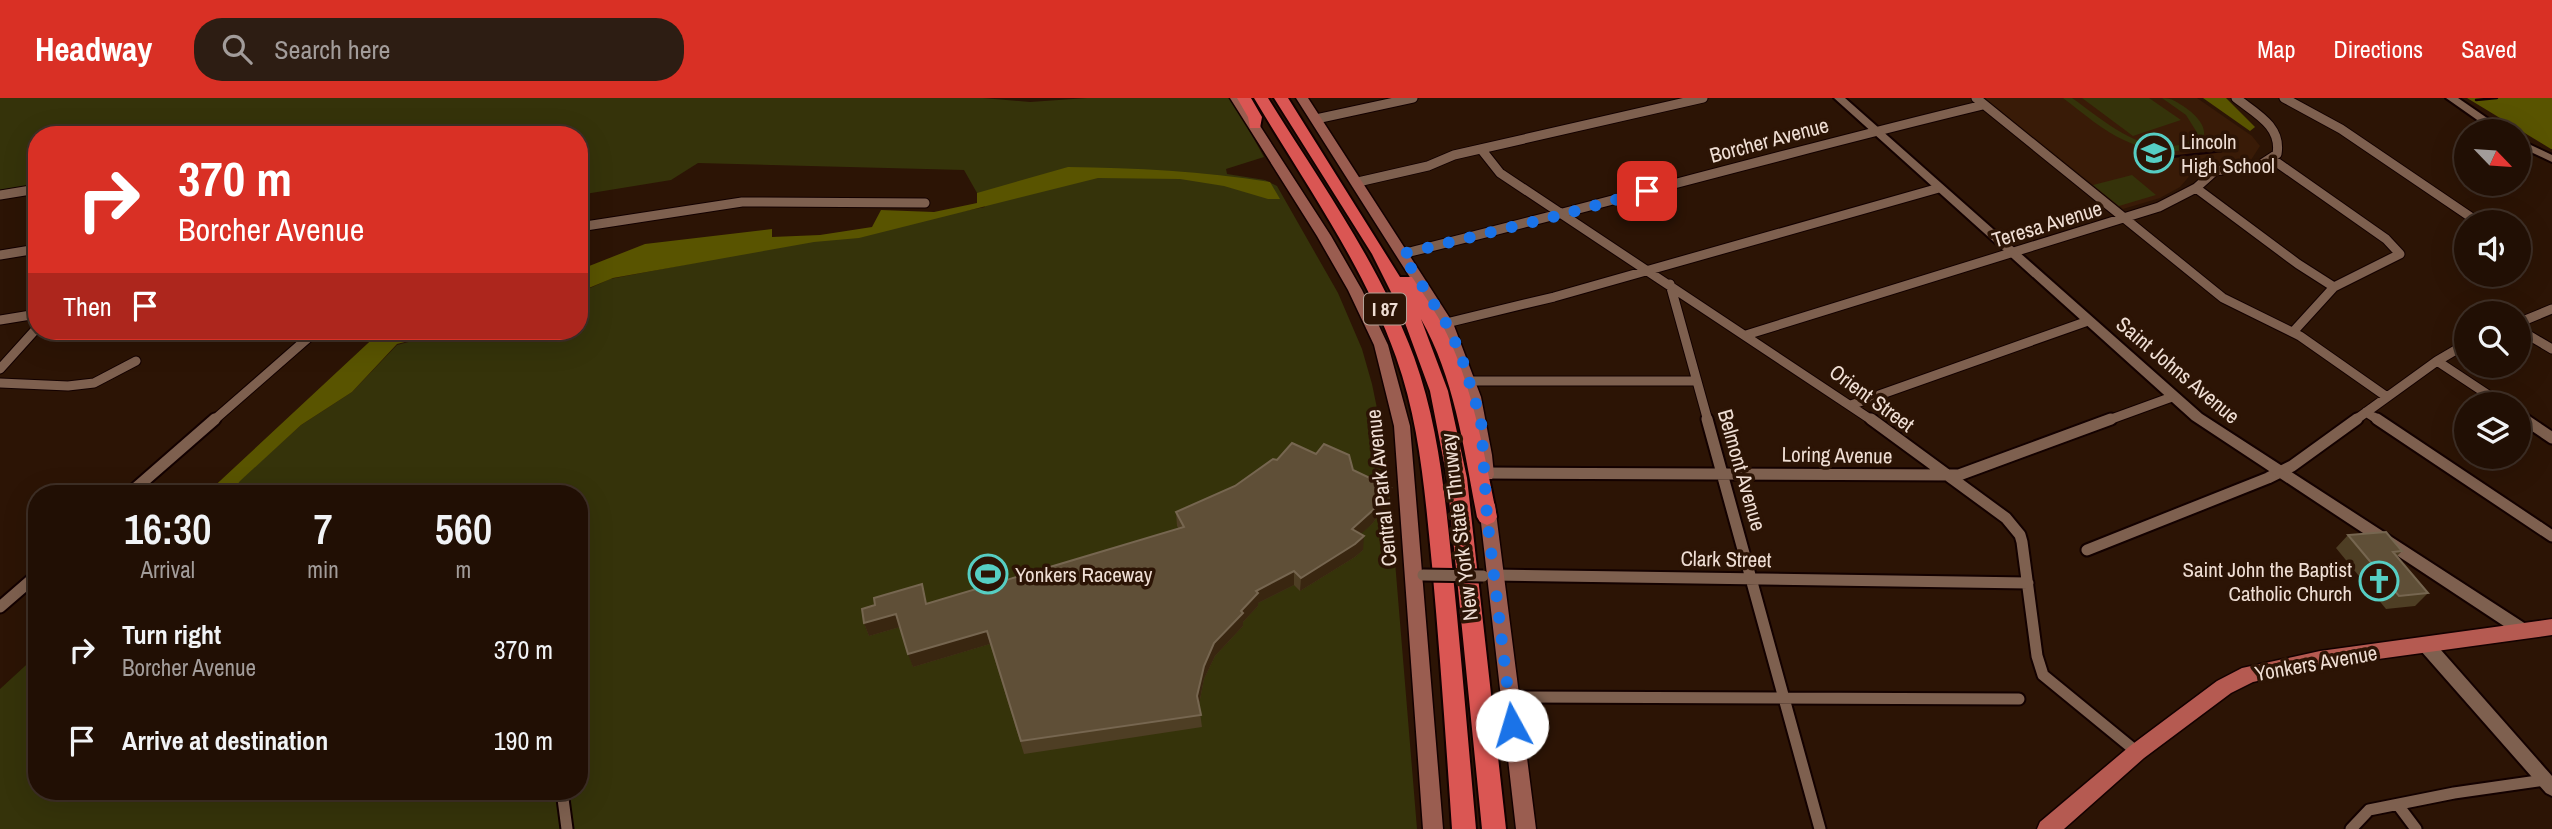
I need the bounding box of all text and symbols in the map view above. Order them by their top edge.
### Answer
search box [194,18,684,81]
text: Headway [35,27,152,71]
icon: search [218,30,256,68]
text: Search here [274,32,390,67]
text: Map [2257,33,2295,65]
text: Directions [2333,33,2423,65]
text: Saved [2461,33,2517,65]
street label: Borcher Avenue [1706,110,1832,170]
north arrow [2454,119,2530,196]
map controls [2454,119,2531,469]
place label: Lincoln High School [2181,127,2275,180]
school or university icon: Lincoln High School [2133,132,2175,174]
text: 370 m [178,145,292,211]
icon: right [63,154,154,245]
pin [1617,161,1677,221]
icon: arrive [1628,172,1666,210]
street label: Teresa Avenue [1988,194,2106,254]
text: Borcher Avenue [178,208,364,251]
button: sound [2454,210,2531,287]
icon: arrive [126,287,164,325]
text: Then [63,289,112,324]
road number: I 87 [1364,294,1406,324]
button: search [2454,301,2531,378]
street label: Saint Johns Avenue [2110,310,2246,430]
street label: Orient Street [1824,357,1921,439]
button: layers [2454,392,2531,469]
street label: Belmont Avenue [1711,406,1773,534]
street label: Central Park Avenue [1358,408,1404,568]
street label: New York State Thruway [1433,431,1485,622]
street label: Loring Avenue [1781,440,1893,470]
text: 16:30 [124,501,211,557]
text: 7 [313,501,333,557]
text: 560 [435,501,492,557]
street label: Clark Street [1680,544,1772,574]
sports icon: Yonkers Raceway [967,553,1009,595]
text: Arrival [140,554,195,585]
text: min [307,554,339,585]
text: m [456,554,471,585]
place label: Saint John the Baptist Catholic Church [2183,555,2352,608]
place label: Yonkers Raceway [1015,560,1153,589]
church icon: Saint John the Baptist Catholic Church [2358,560,2400,602]
text: Turn right [122,617,221,652]
icon: right [63,631,101,669]
text: 370 m [494,632,553,667]
street label: Yonkers Avenue [2253,638,2379,688]
text: Borcher Avenue [122,652,256,683]
position arrow [1475,688,1549,762]
icon: arrive [63,722,101,760]
text: Arrive at destination [122,723,328,758]
text: 190 m [494,723,553,758]

